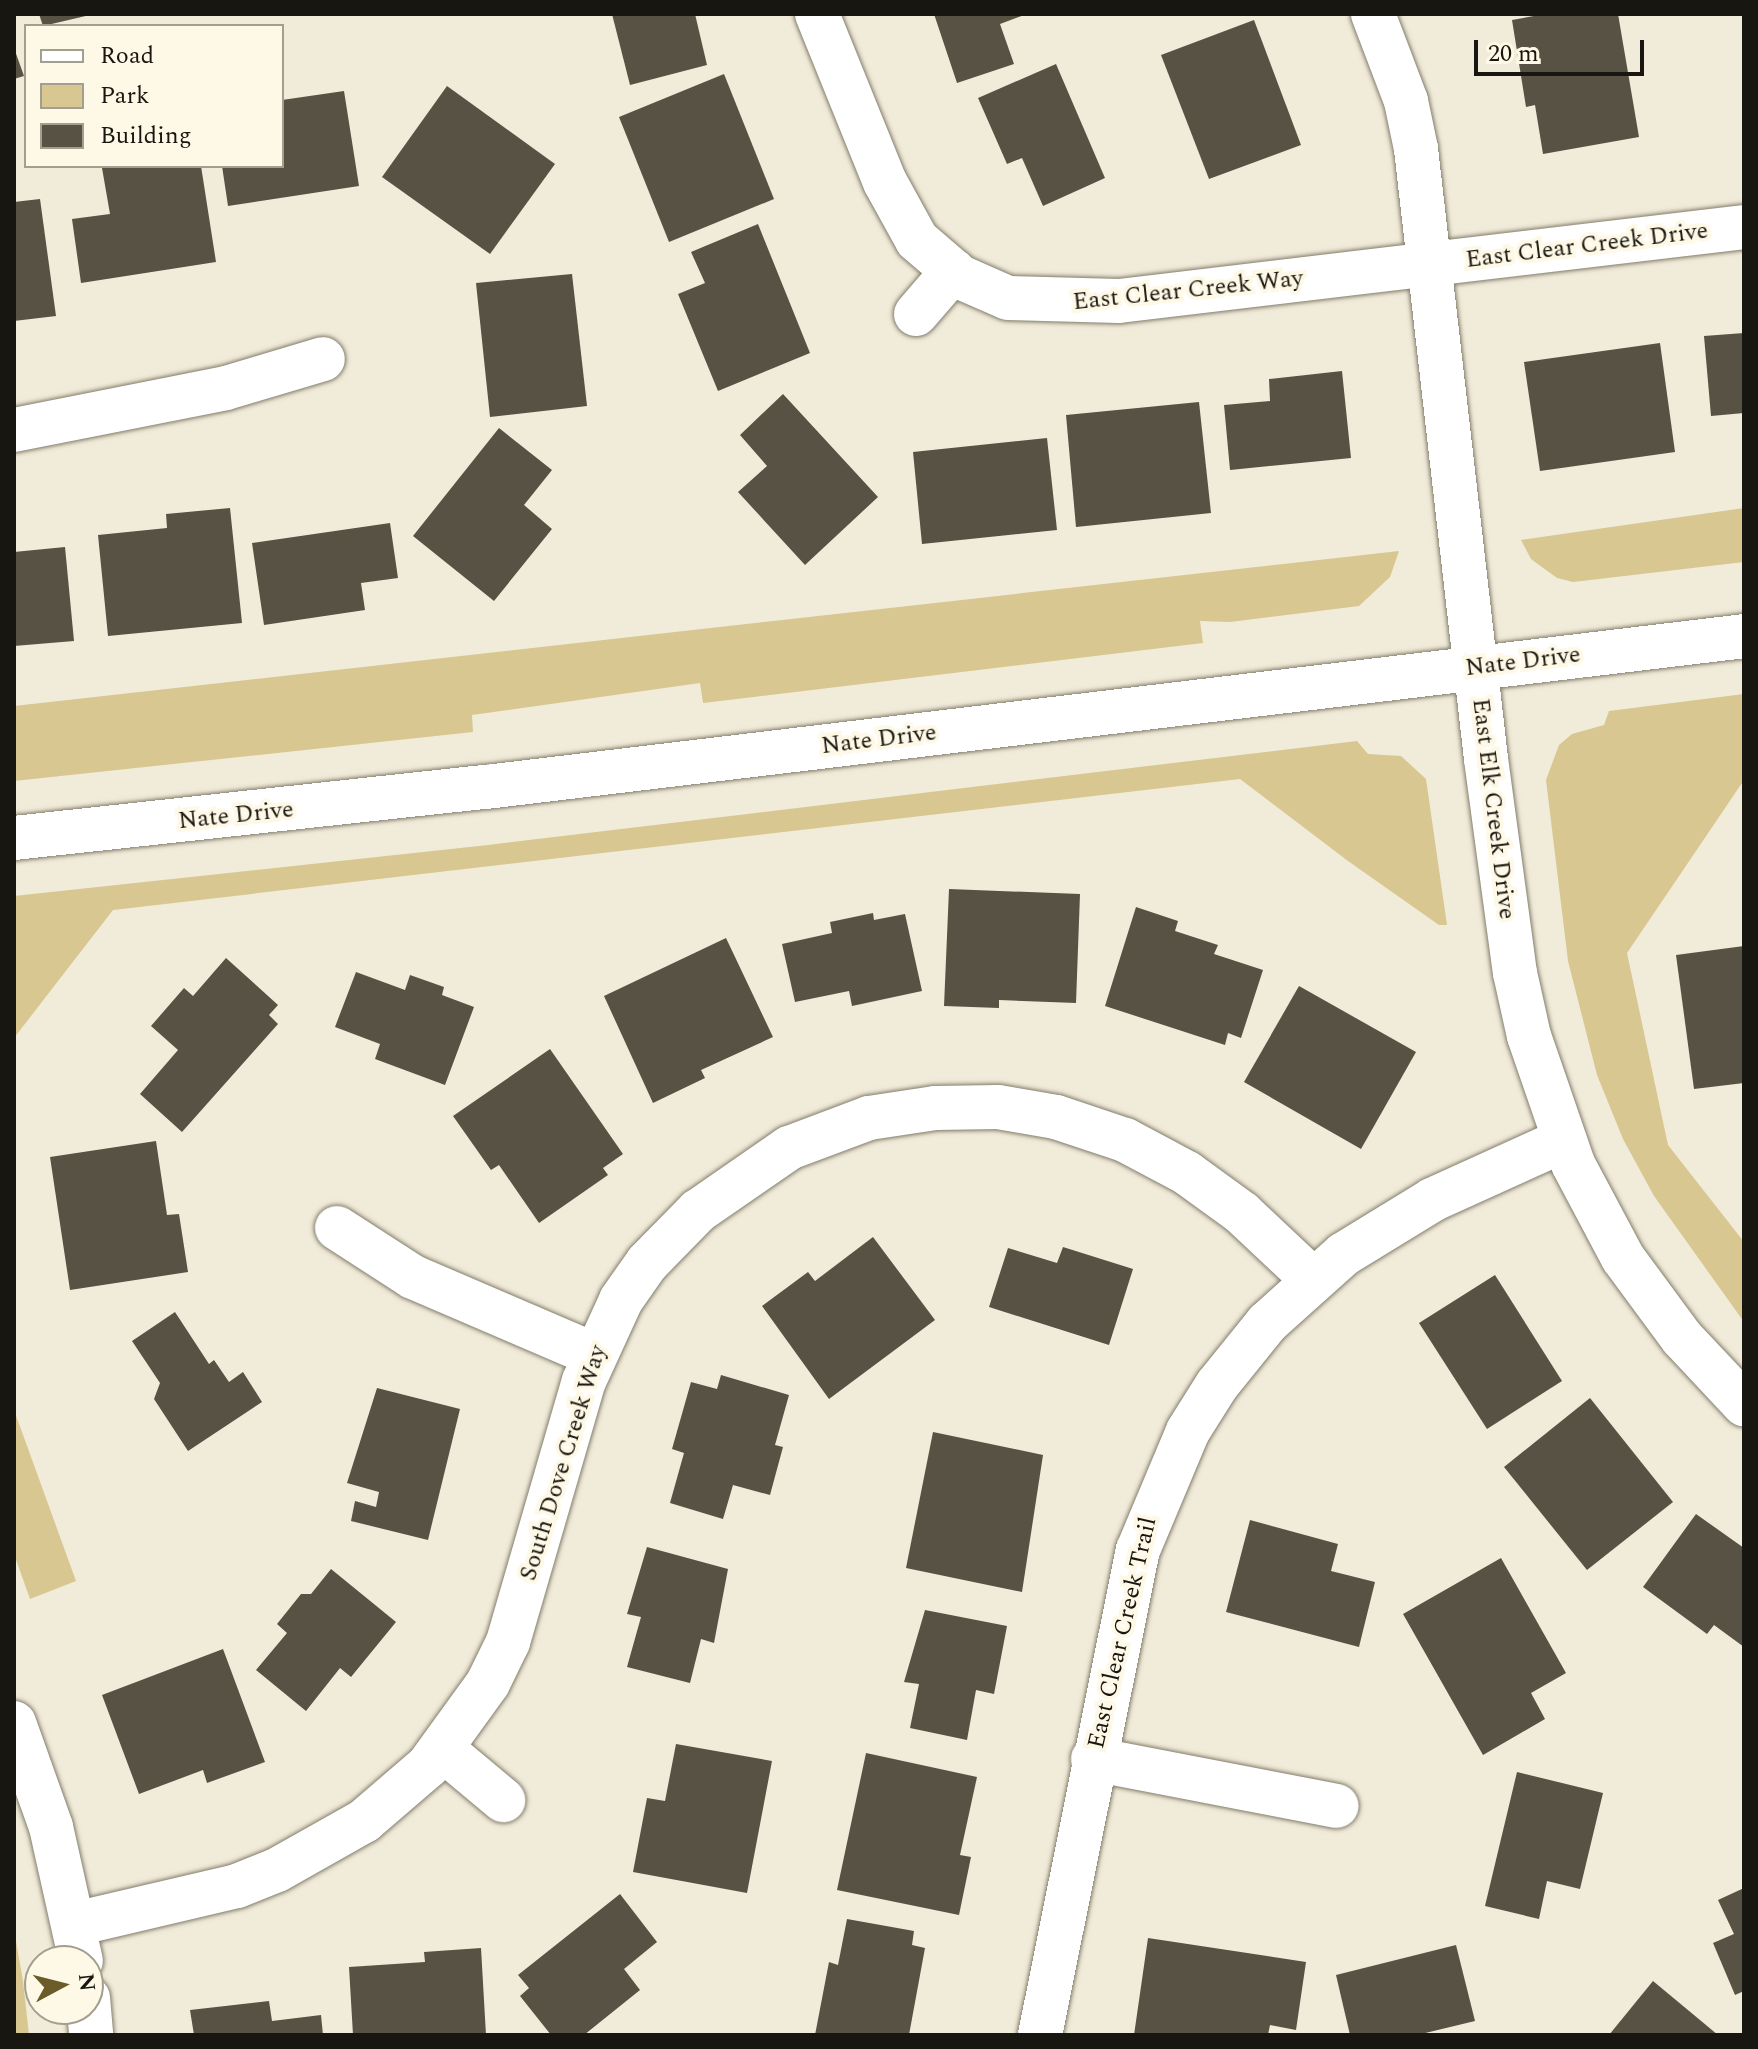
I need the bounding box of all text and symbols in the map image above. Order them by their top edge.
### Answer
legend [24,24,284,168]
scale bar [1478,24,1648,74]
text: 20 m [1488,36,1539,72]
text: Road [100,38,154,74]
text: Park [100,78,150,114]
text: Building [100,118,192,154]
street label: East Clear Creek Drive [1464,217,1710,275]
street label: East Clear Creek Way [1071,265,1305,317]
street label: Nate Drive [1464,641,1582,683]
street label: East Elk Creek Drive [1465,697,1521,921]
street label: Nate Drive [820,719,938,761]
street label: Nate Drive [177,796,295,836]
street label: South Dove Creek Way [514,1342,614,1584]
street label: East Clear Creek Trail [1082,1514,1164,1752]
north arrow [24,1945,104,2025]
text: N [69,1971,104,1993]

